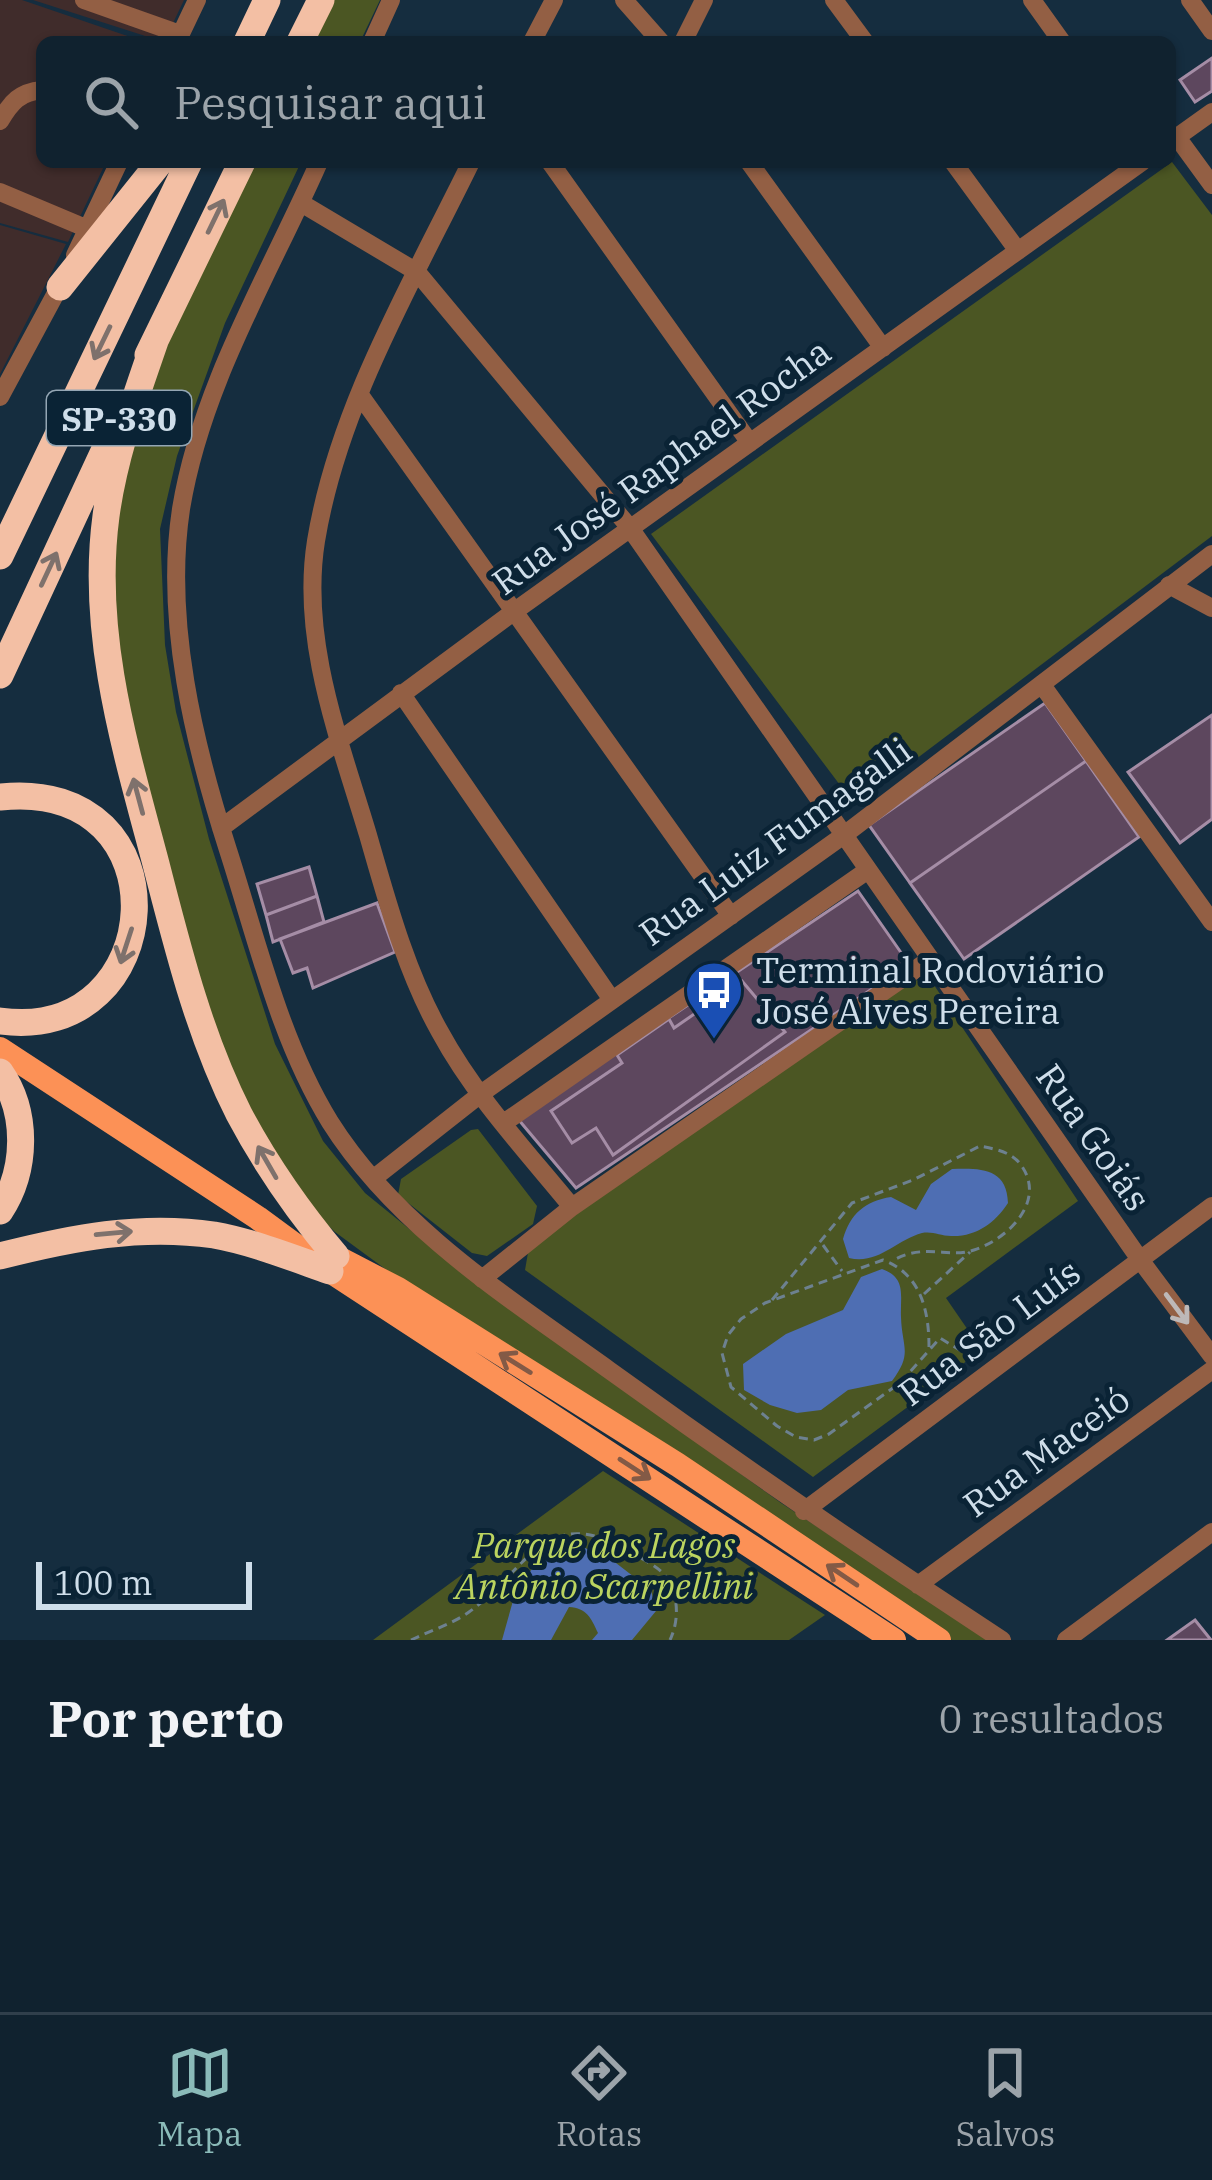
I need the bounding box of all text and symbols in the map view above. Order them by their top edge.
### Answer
search box [36,36,1176,168]
icon: search [78,69,144,135]
text: Pesquisar aqui [174,73,487,131]
one-way arrow [205,199,228,234]
one-way arrow [90,324,112,360]
street label: Rua José Raphael Rocha [482,327,840,605]
road number: SP-330 [47,391,191,445]
one-way arrow [39,552,61,588]
street label: Rua Luiz Fumagalli [630,726,920,956]
one-way arrow [125,778,147,816]
one-way arrow [114,926,136,964]
place label: Terminal Rodoviário José Alves Pereira [756,946,1105,1034]
bus stop icon: Terminal Rodoviário José Alves Pereira [683,959,745,1041]
street label: Rua Goiás [1026,1054,1162,1220]
one-way arrow [255,1145,279,1180]
one-way arrow [94,1221,133,1244]
street label: Rua São Luís [889,1248,1089,1416]
one-way arrow [1163,1292,1189,1325]
one-way arrow [498,1351,532,1375]
street label: Rua Maceió [954,1375,1138,1527]
one-way arrow [618,1456,652,1481]
park label: Parque dos Lagos Antônio Scarpellini [453,1521,753,1609]
scale bar [36,1556,252,1609]
text: 100 m [54,1561,153,1604]
one-way arrow [825,1563,859,1588]
text: Por perto [48,1685,284,1751]
text: 0 resultados [939,1693,1164,1744]
tab: Mapa [157,2040,242,2155]
tab: Rotas [556,2040,642,2155]
tab: Salvos [956,2040,1055,2155]

